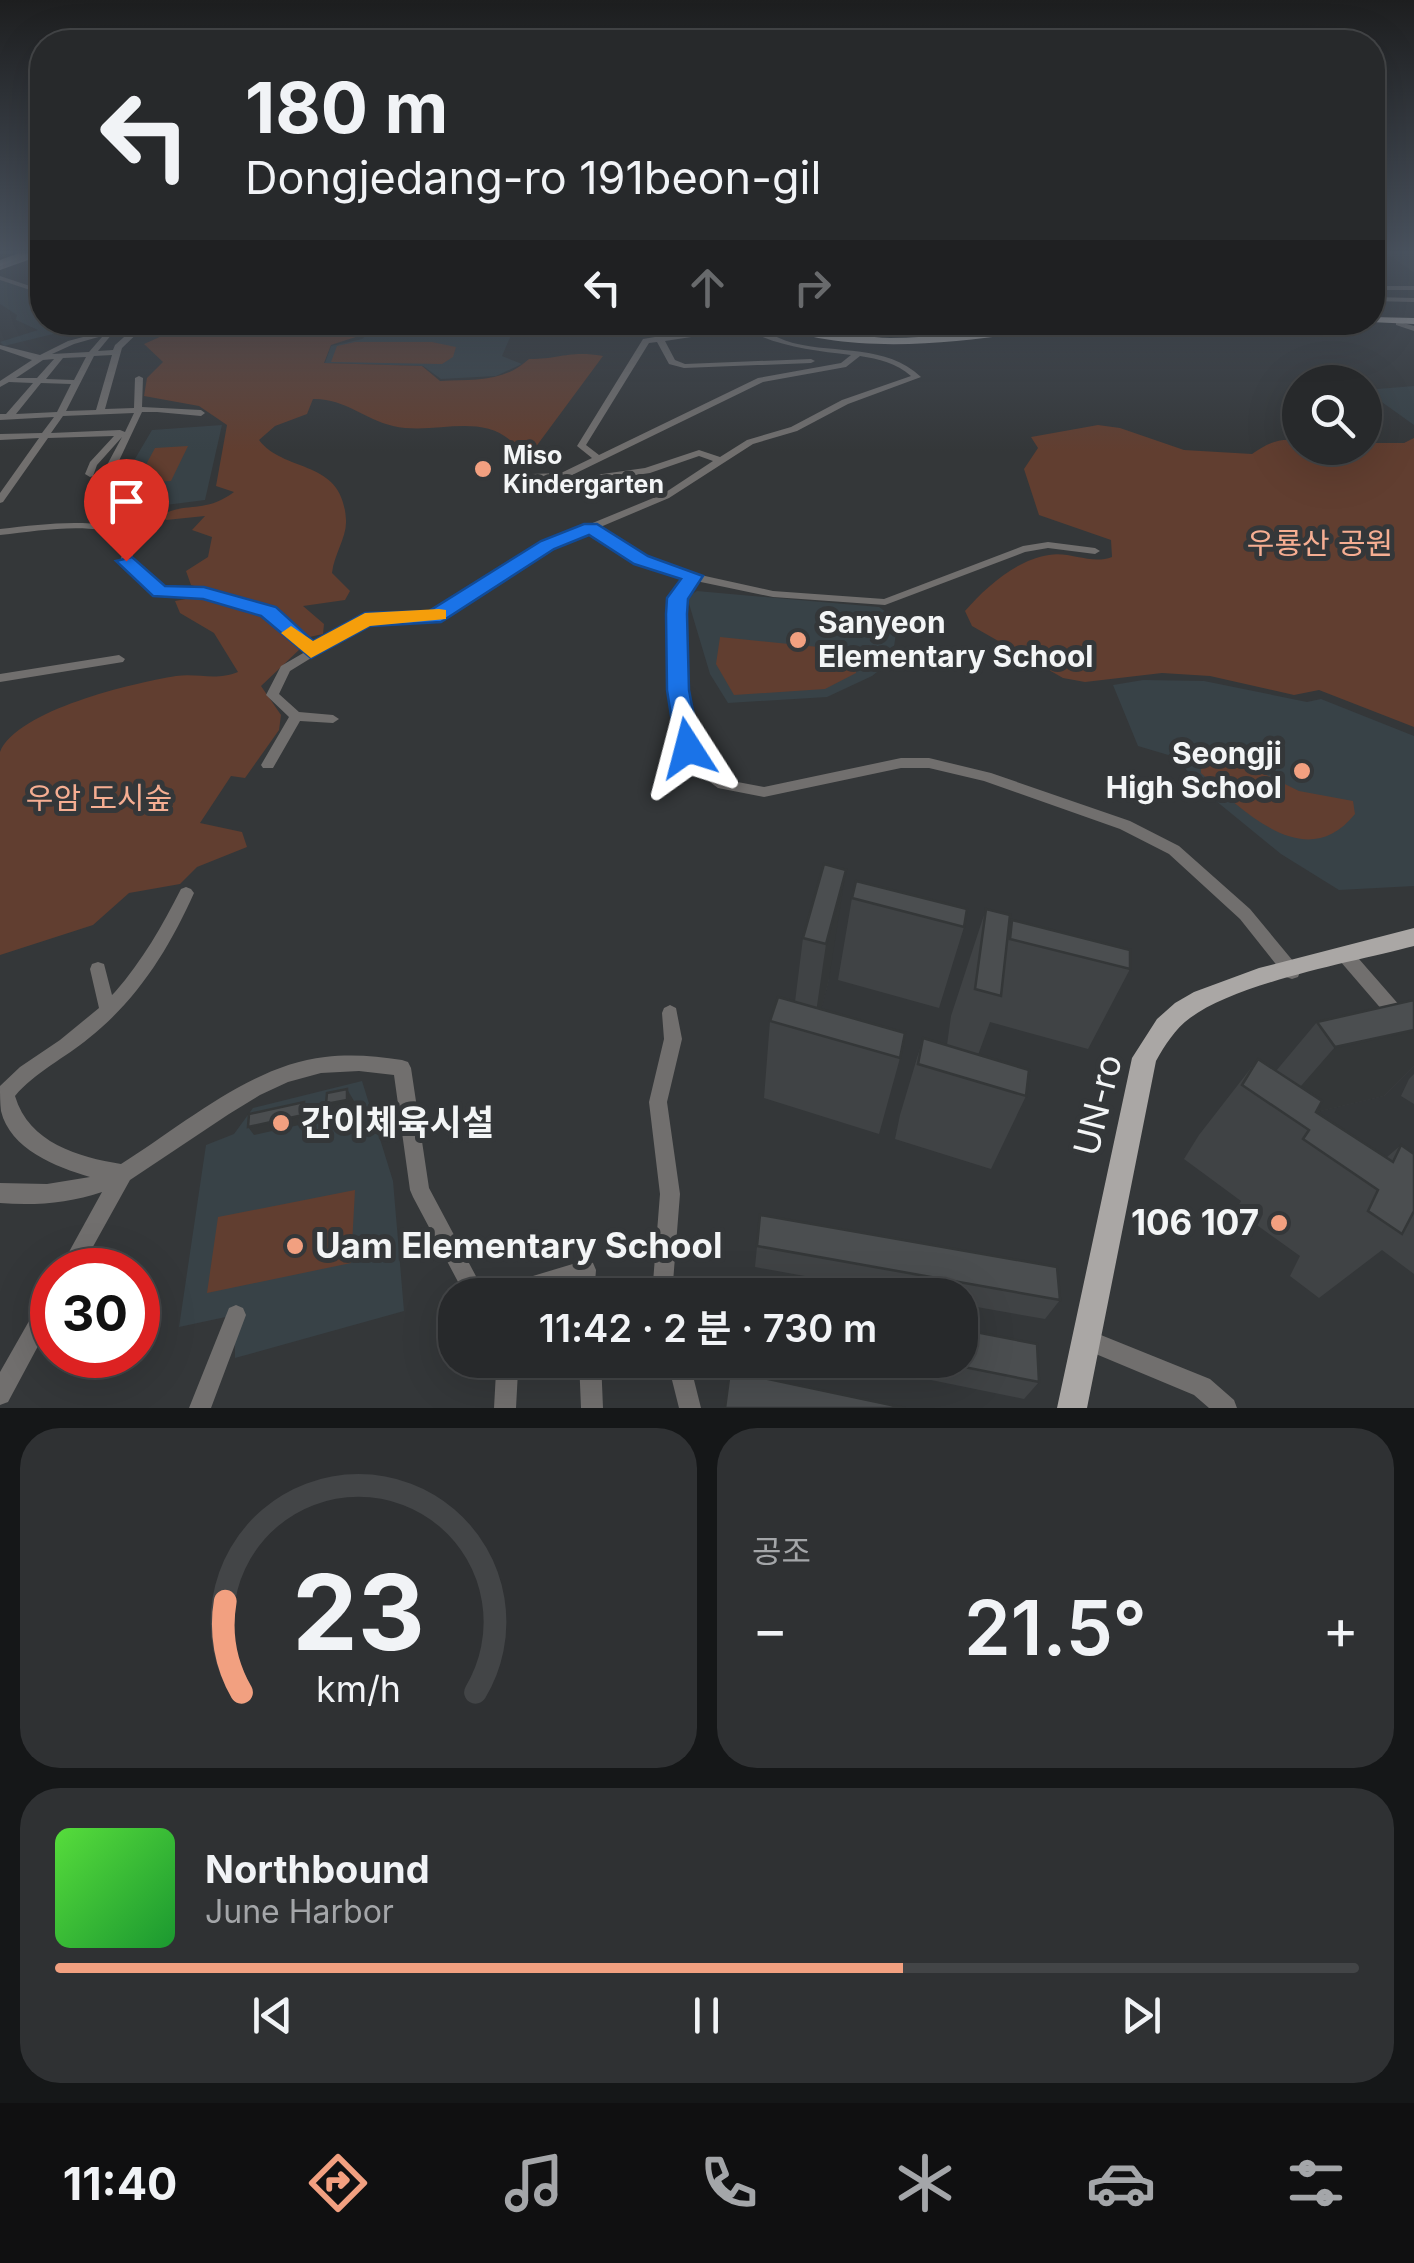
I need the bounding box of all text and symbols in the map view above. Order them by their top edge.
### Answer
text: 180 m [245,65,448,150]
icon: left [80,70,210,200]
text: Dongjedang-ro 191beon-gil [245,150,821,205]
icon: left [575,260,630,315]
icon: ahead [680,260,735,315]
icon: right [785,260,840,315]
map controls [1282,365,1382,465]
button: search [1282,365,1382,465]
place label: Miso Kindergarten [503,440,664,499]
marker: Miso Kindergarten [472,458,494,480]
pin [84,459,169,562]
icon: arrive [99,474,154,529]
park label: 우룡산 공원 [1247,525,1393,561]
place label: Sanyeon Elementary School [818,604,1093,674]
marker: Sanyeon Elementary School [787,629,809,651]
position arrow [636,696,740,800]
place label: Seongji High School [1106,735,1282,805]
marker: Seongji High School [1291,760,1313,782]
park label: 우암 도시숲 [26,780,172,816]
street label: UN-ro [1064,1050,1130,1159]
place label: 간이체육시설 [301,1101,494,1143]
marker: 간이체육시설 [270,1112,292,1134]
place label: 106 107 [1131,1201,1259,1243]
marker: 106 107 [1268,1212,1290,1234]
place label: Uam Elementary School [315,1224,723,1266]
marker: Uam Elementary School [284,1235,306,1257]
speed limit sign: 30 [30,1248,160,1378]
text: 11:42 · 2 분 · 730 m [539,1305,877,1351]
text: 공조 [752,1532,811,1571]
text: 23 [292,1549,425,1675]
text: 21.5° [964,1582,1147,1673]
text: − [752,1596,788,1662]
text: + [1323,1596,1359,1662]
text: km/h [316,1667,401,1711]
text: Northbound [205,1846,430,1892]
text: June Harbor [205,1892,394,1931]
icon: previous [245,1988,300,2043]
icon: pause [679,1988,734,2043]
icon: next [1114,1988,1169,2043]
icon: directions [303,2148,373,2218]
icon: music [499,2148,569,2218]
icon: phone [694,2148,764,2218]
icon: climate [890,2148,960,2218]
icon: car [1086,2148,1156,2218]
icon: filters [1281,2148,1351,2218]
text: 11:40 [63,2156,177,2211]

